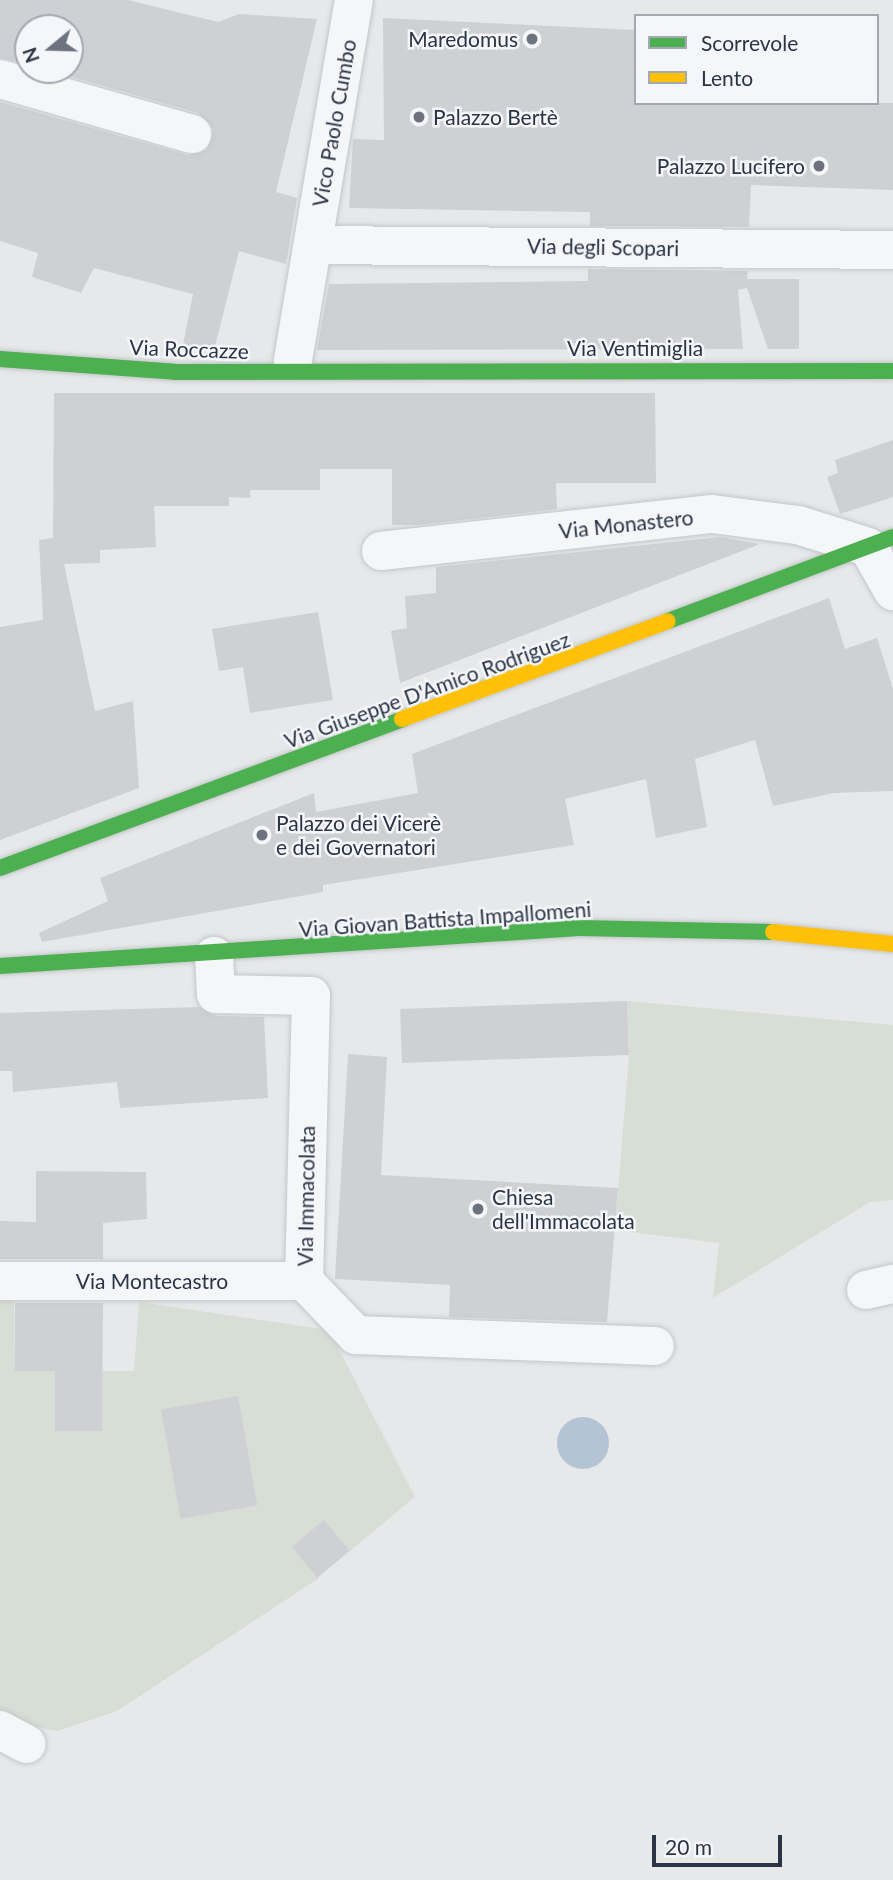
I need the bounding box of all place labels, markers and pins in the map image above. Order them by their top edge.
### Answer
place label: Maredomus [408,26,518,52]
marker: Maredomus [524,31,540,47]
place label: Palazzo Bertè [433,104,558,130]
marker: Palazzo Bertè [411,109,427,125]
place label: Palazzo Lucifero [657,153,805,179]
marker: Palazzo Lucifero [811,158,827,174]
place label: Palazzo dei Vicerè e dei Governatori [276,810,442,860]
marker: Palazzo dei Vicerè e dei Governatori [254,827,270,843]
place label: Chiesa dell'Immacolata [492,1184,635,1234]
marker: Chiesa dell'Immacolata [470,1201,486,1217]

